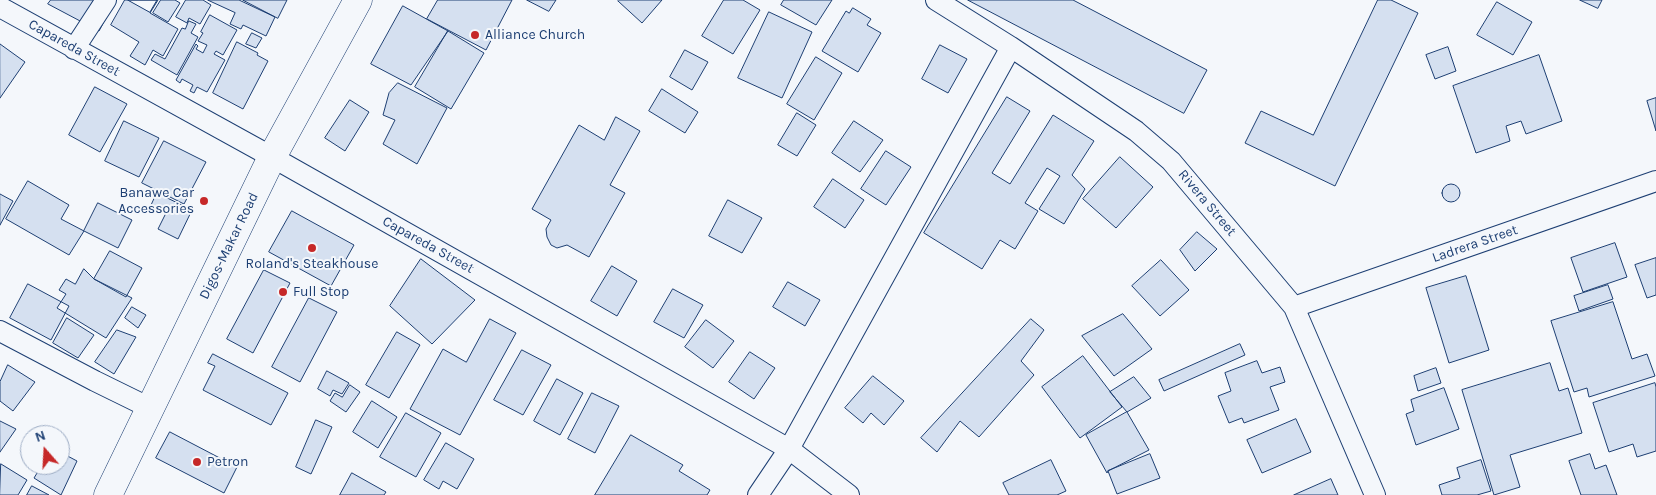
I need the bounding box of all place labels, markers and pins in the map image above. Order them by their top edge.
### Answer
place label: Alliance Church [485,27,585,43]
marker: Alliance Church [469,29,481,41]
place label: Banawe Car Accessories [118,185,194,218]
marker: Banawe Car Accessories [198,195,210,207]
marker: Roland's Steakhouse [306,242,318,254]
place label: Roland's Steakhouse [246,256,378,272]
place label: Full Stop [293,284,349,300]
marker: Full Stop [277,286,289,298]
place label: Petron [207,454,248,470]
marker: Petron [191,456,203,468]

